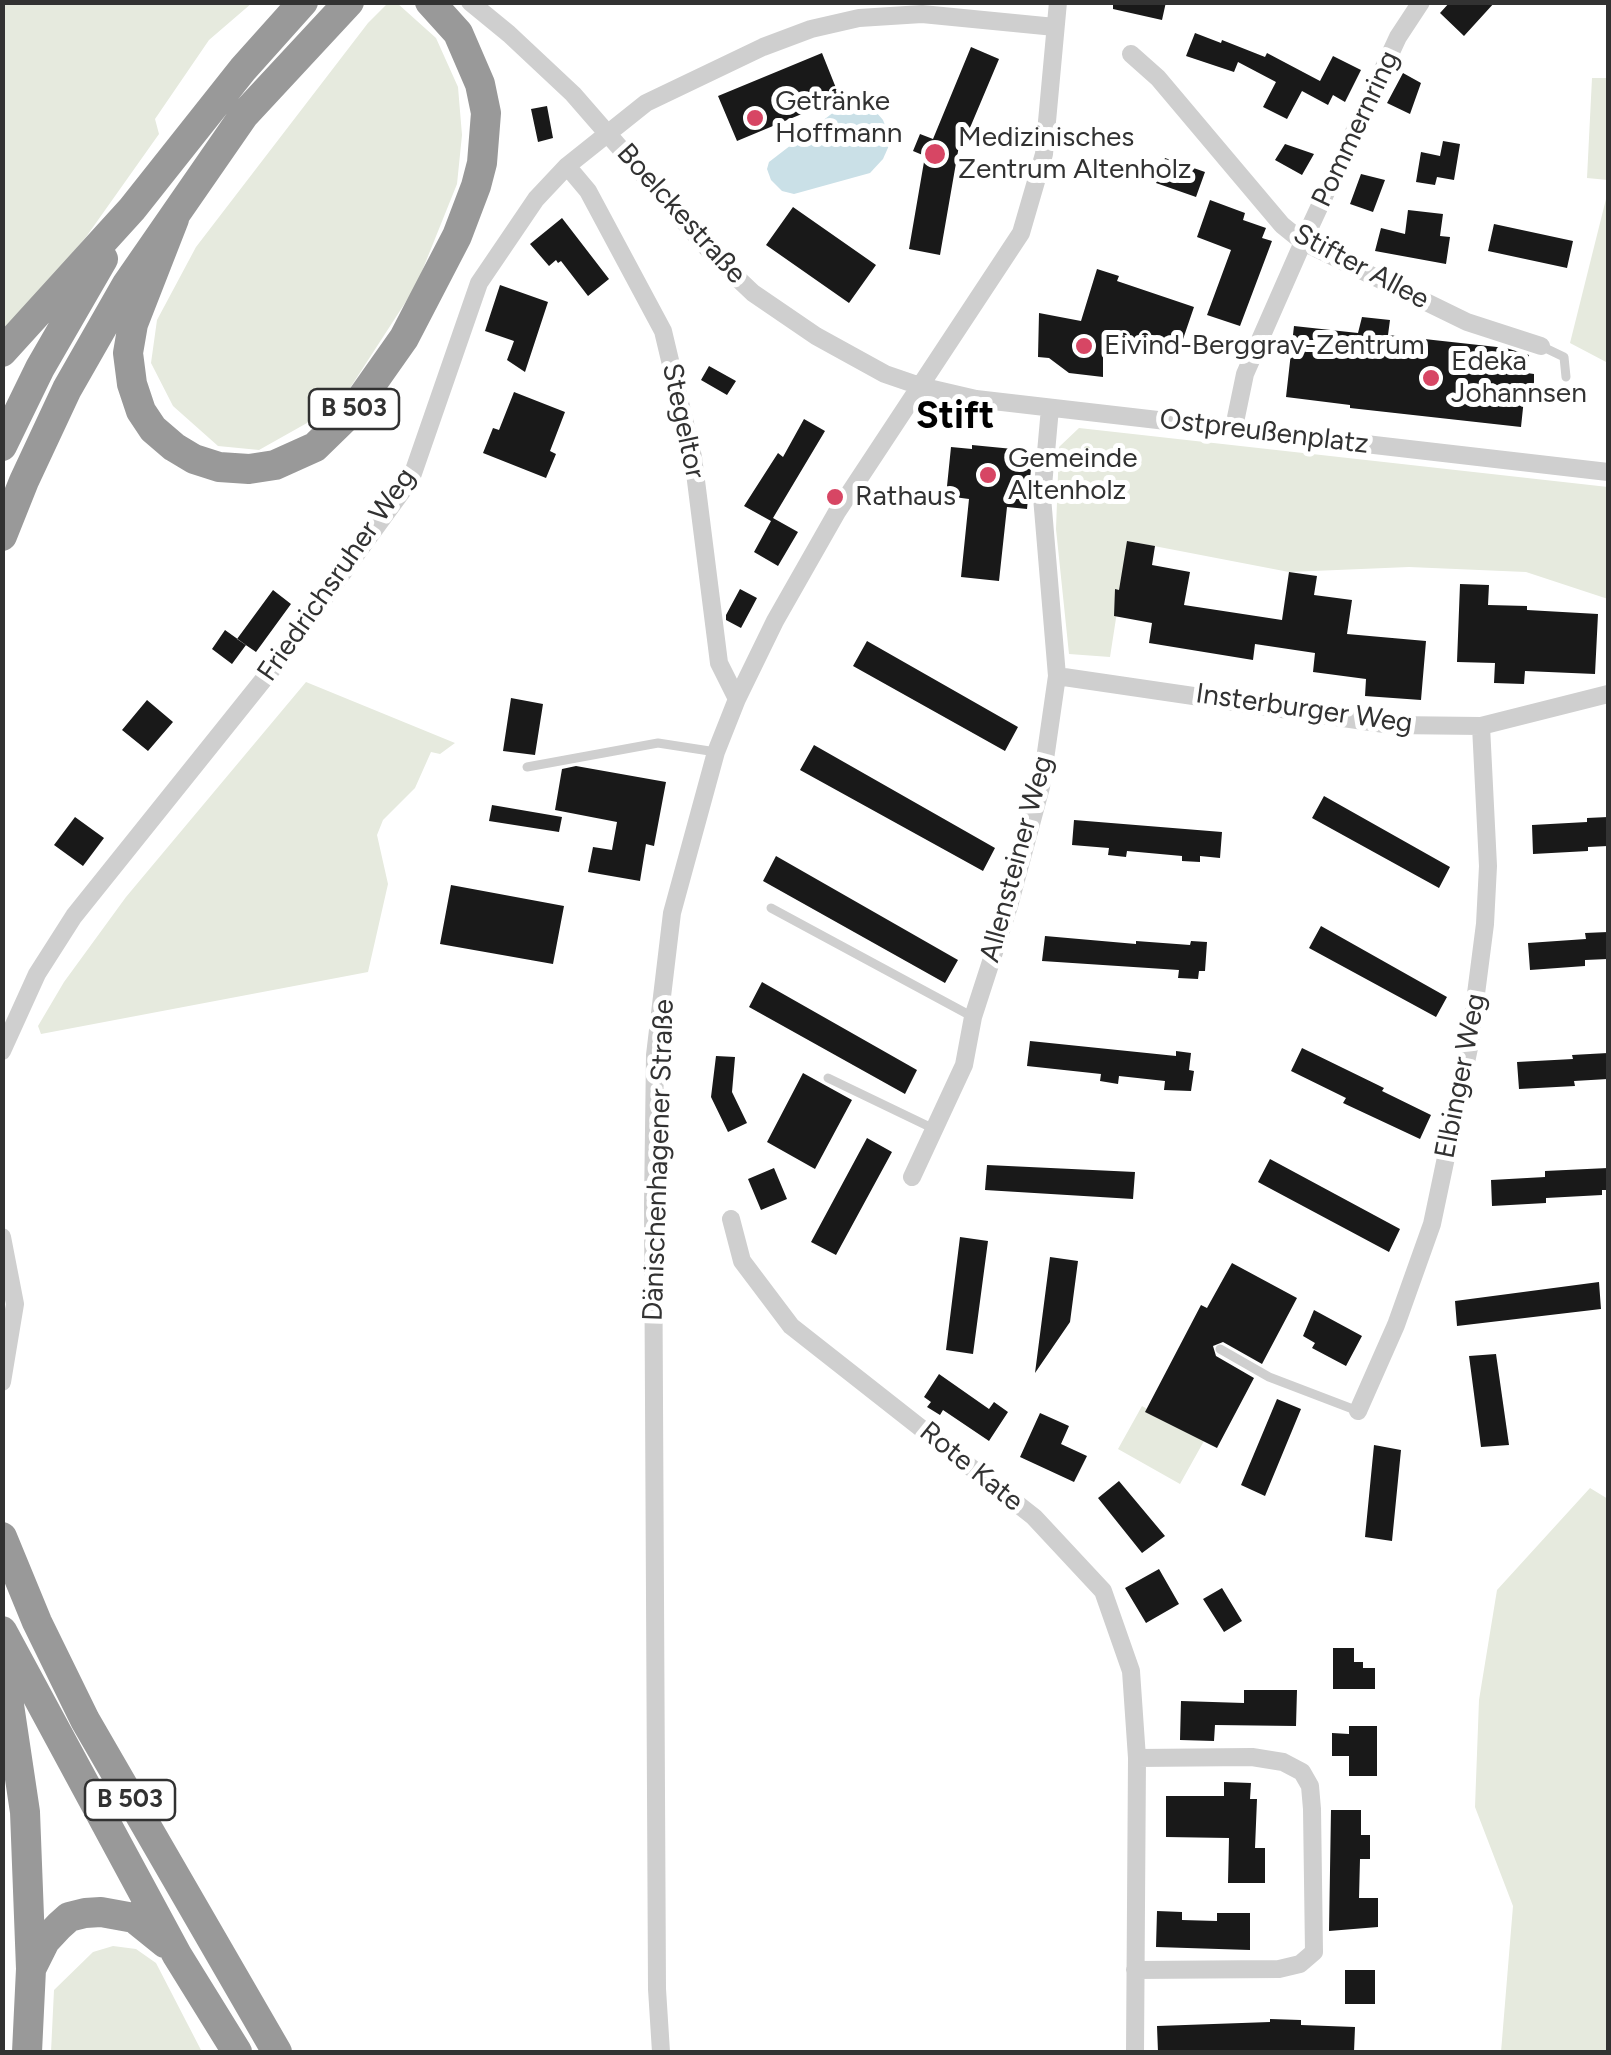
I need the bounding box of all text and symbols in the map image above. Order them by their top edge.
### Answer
street label: Pommernring [1305,46,1407,212]
place label: Getränke Hoffmann [775,85,902,151]
marker: Getränke Hoffmann [744,107,766,129]
place label: Medizinisches Zentrum Altenholz [958,121,1192,187]
street label: Boelckestraße [609,137,753,291]
marker: Medizinisches Zentrum Altenholz [922,141,948,167]
street label: Stifter Allee [1287,217,1435,317]
place label: Eivind-Berggrav-Zentrum [1104,329,1425,363]
marker: Eivind-Berggrav-Zentrum [1073,335,1095,357]
place label: Edeka Johannsen [1451,345,1587,411]
street label: Stegeltor [654,360,712,482]
marker: Edeka Johannsen [1420,367,1442,389]
road number: B 503 [309,389,399,429]
district label: Stift [916,394,994,440]
street label: Ostpreußenplatz [1158,403,1370,461]
place label: Gemeinde Altenholz [1008,442,1137,508]
street label: Friedrichsruher Weg [251,462,423,688]
marker: Gemeinde Altenholz [977,464,999,486]
place label: Rathaus [855,480,956,514]
marker: Rathaus [824,486,846,508]
street label: Insterburger Weg [1193,677,1415,741]
street label: Allensteiner Weg [973,752,1061,966]
street label: Elbinger Weg [1429,991,1493,1161]
street label: Dänischenhagener Straße [637,999,681,1321]
street label: Rote Kate [912,1415,1030,1519]
road number: B 503 [85,1780,175,1820]

